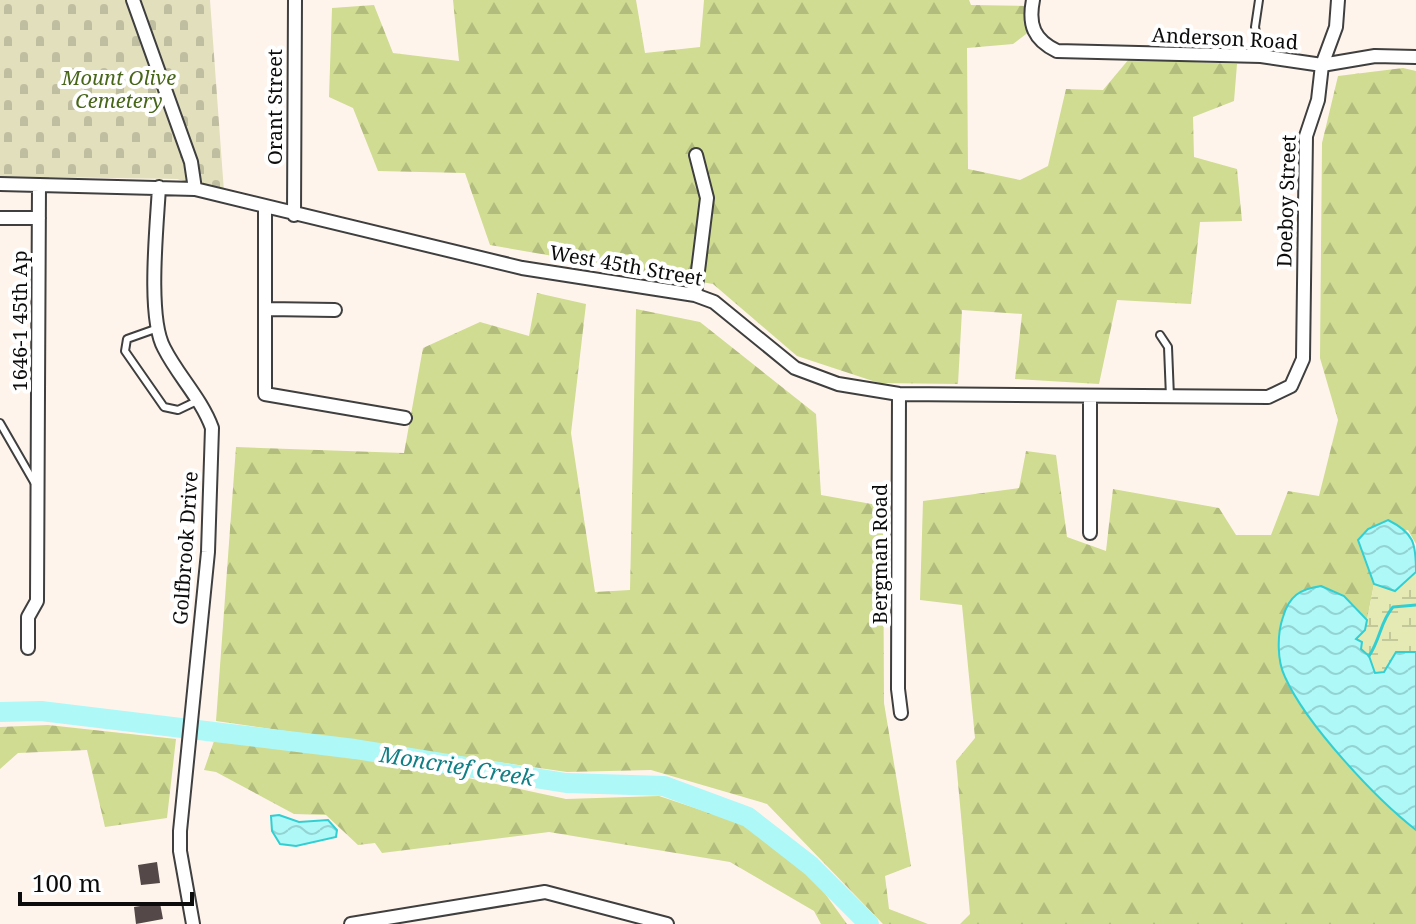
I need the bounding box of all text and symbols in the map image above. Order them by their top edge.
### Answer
street label: Anderson Road [1151,21,1299,55]
street label: Orant Street [261,49,288,165]
park label: Mount Olive Cemetery [61,64,176,114]
street label: Doeboy Street [1270,134,1302,268]
street label: West 45th Street [547,238,705,292]
street label: 1646-1 45th Ap [6,251,33,391]
street label: Golfbrook Drive [166,470,204,626]
street label: Bergman Road [866,484,893,624]
water label: Moncrief Creek [377,738,538,792]
scale bar [20,856,192,906]
text: 100 m [32,866,101,899]

